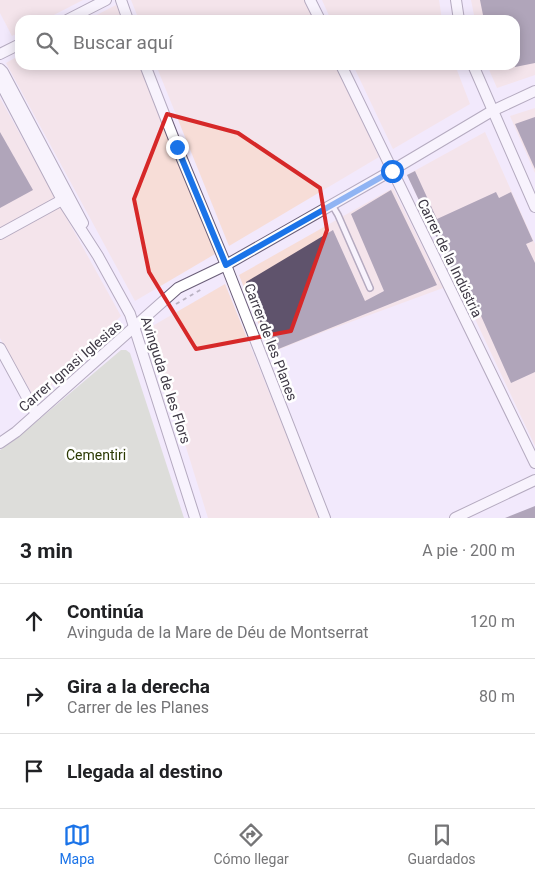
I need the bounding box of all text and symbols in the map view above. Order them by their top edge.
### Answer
search box [15,15,520,70]
icon: search [33,29,61,57]
text: Buscar aquí [73,31,173,54]
route end [166,136,189,159]
route start [381,160,404,183]
street label: Carrer de la Indústria [414,196,486,320]
street label: Carrer de les Planes [241,281,301,403]
street label: Avinguda de les Flors [138,314,194,446]
street label: Carrer Ignasi Iglesias [15,317,125,415]
park label: Cementiri [66,447,126,463]
text: 3 min [20,539,73,563]
text: A pie · 200 m [422,541,515,560]
text: Continúa [67,600,144,623]
icon: ahead [20,607,48,635]
text: 120 m [470,612,515,631]
text: Avinguda de la Mare de Déu de Montserrat [67,623,369,642]
text: Gira a la derecha [67,675,210,698]
icon: right [20,682,48,710]
text: 80 m [479,687,515,706]
text: Carrer de les Planes [67,698,209,717]
icon: arrive [20,757,48,785]
text: Llegada al destino [67,760,223,783]
tab: Mapa [59,821,95,867]
tab: Cómo llegar [213,821,289,867]
tab: Guardados [408,821,476,867]

